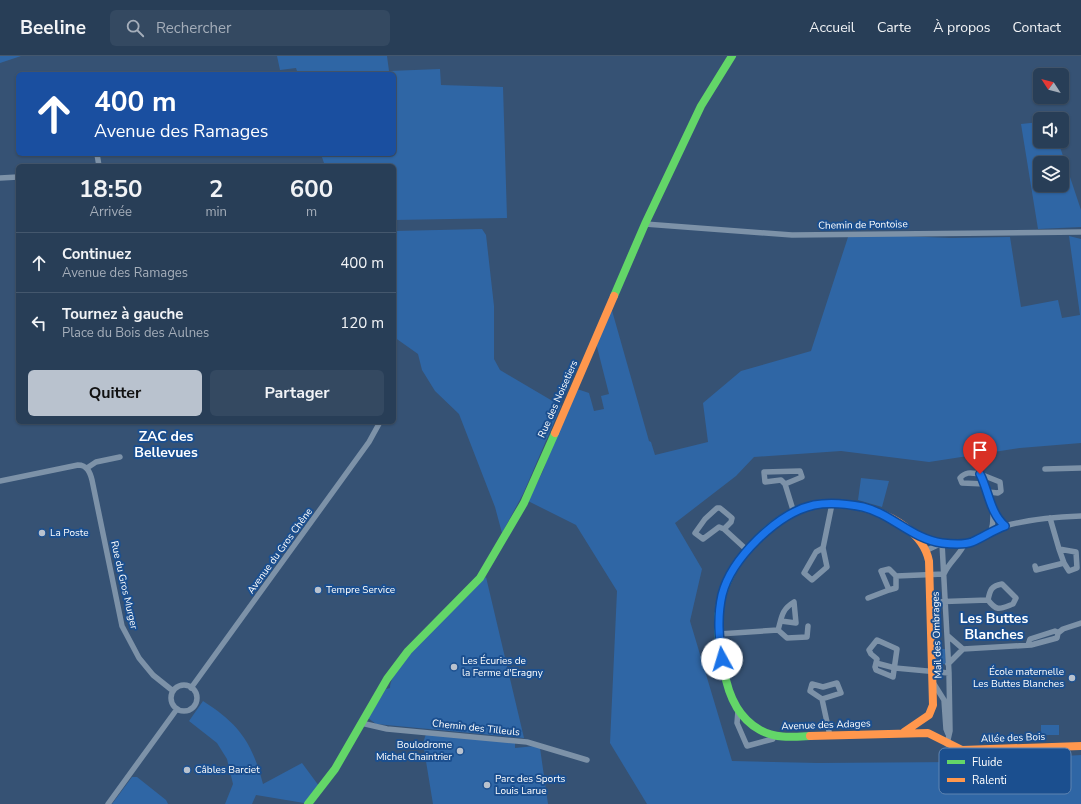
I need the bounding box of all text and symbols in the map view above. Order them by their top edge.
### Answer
search box [110,10,390,46]
text: Beeline [20,15,86,41]
icon: search [124,17,146,39]
text: Rechercher [156,18,231,38]
text: Accueil [809,18,855,37]
text: Carte [877,18,911,37]
text: À propos [933,18,991,37]
text: Contact [1013,18,1061,37]
north arrow [1033,68,1069,104]
map controls [1033,68,1069,192]
text: 400 m [94,83,177,121]
icon: ahead [28,88,80,140]
button: sound [1033,112,1069,148]
text: Avenue des Ramages [94,119,269,143]
button: layers [1033,156,1069,192]
text: 18:50 [79,173,142,205]
text: 2 [209,173,223,205]
text: 600 [290,173,333,205]
text: Arrivée [90,203,132,221]
text: min [205,203,227,221]
text: m [306,203,317,221]
street label: Chemin de Pontoise [818,217,908,233]
text: Continuez [62,244,131,264]
icon: ahead [28,252,50,274]
text: 400 m [340,253,384,273]
text: Avenue des Ramages [62,264,188,282]
text: Tournez à gauche [62,304,184,324]
icon: left [28,312,50,334]
text: 120 m [340,313,384,333]
text: Place du Bois des Aulnes [62,324,209,342]
street label: Rue des Noisetiers [535,358,581,440]
button: Quitter [28,370,202,416]
button: Partager [210,370,384,416]
district label: ZAC des Bellevues [134,427,198,462]
pin [963,433,997,474]
icon: arrive [969,439,991,461]
street label: Avenue du Gros Chêne [244,505,316,597]
place label: La Poste [50,526,89,540]
marker: La Poste [37,528,47,538]
street label: Rue du Gros Murger [107,539,141,631]
place label: Tempre Service [326,583,395,597]
marker: Tempre Service [313,585,323,595]
street label: Mail des Ombrages [928,591,946,679]
district label: Les Buttes Blanches [960,609,1028,644]
position arrow [701,638,743,680]
place label: Les Écuries de la Ferme d'Eragny [462,654,544,680]
marker: Les Écuries de la Ferme d'Eragny [449,662,459,672]
place label: École maternelle Les Buttes Blanches [973,665,1064,691]
marker: École maternelle Les Buttes Blanches [1067,673,1077,683]
street label: Chemin des Tilleuls [431,716,521,740]
street label: Avenue des Adages [781,716,871,734]
street label: Allée des Bois [981,730,1046,746]
place label: Boulodrome Michel Chaintrier [376,738,452,764]
marker: Boulodrome Michel Chaintrier [455,746,465,756]
legend [939,748,1071,794]
text: Fluide [972,755,1002,770]
place label: Câbles Barciet [195,763,260,777]
marker: Câbles Barciet [182,765,192,775]
place label: Parc des Sports Louis Larue [495,772,566,798]
text: Ralenti [972,773,1007,788]
marker: Parc des Sports Louis Larue [482,780,492,790]

